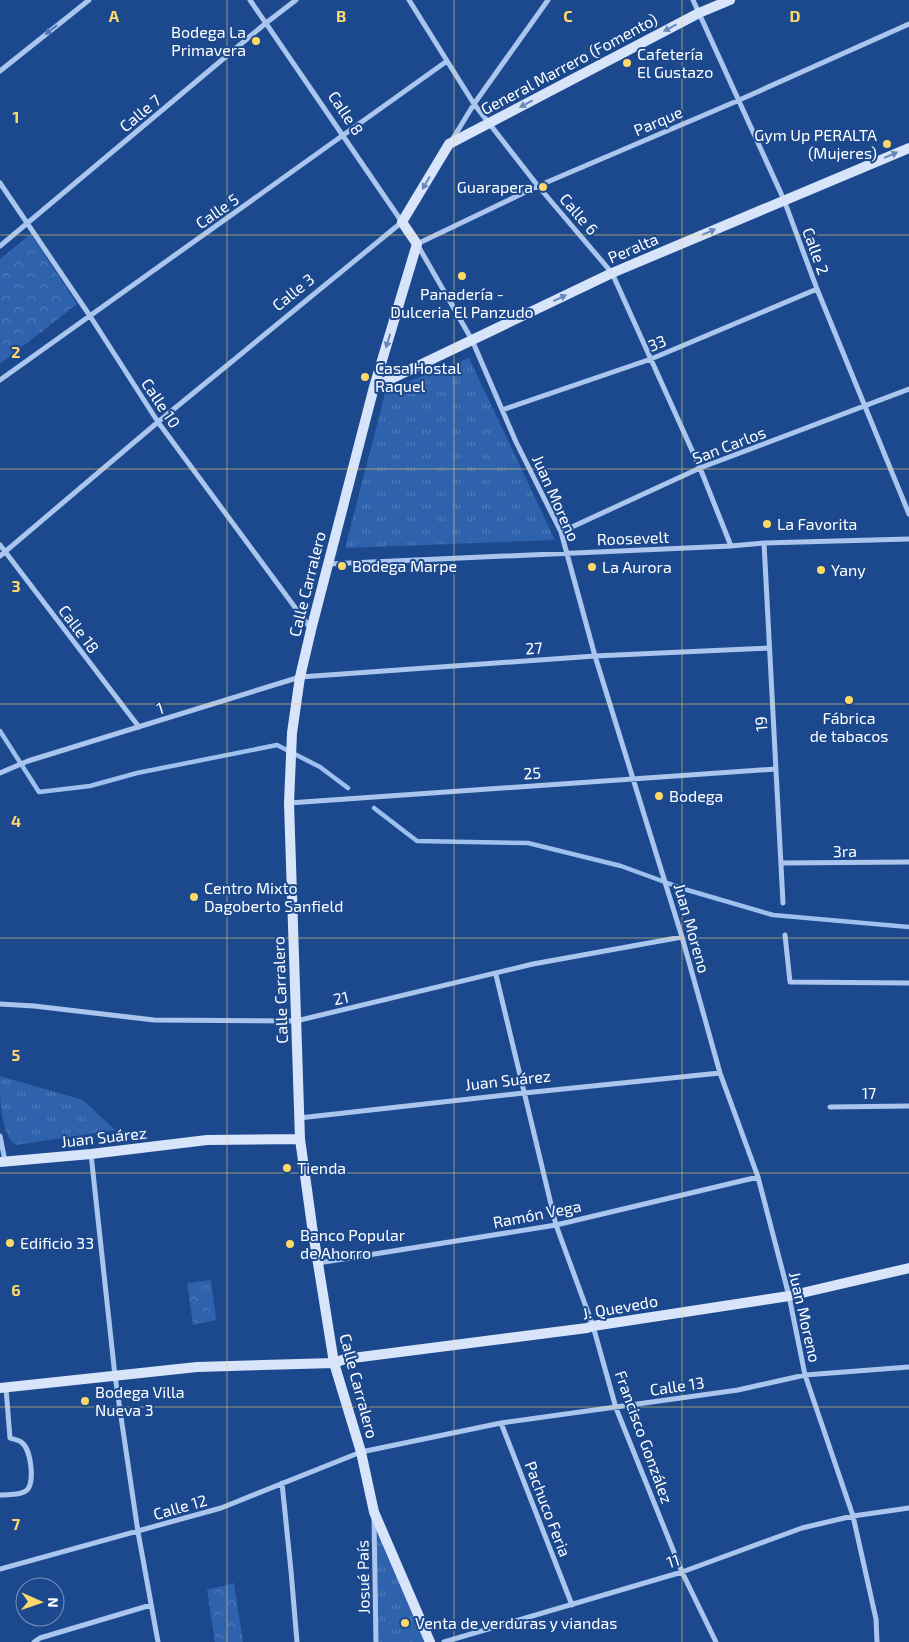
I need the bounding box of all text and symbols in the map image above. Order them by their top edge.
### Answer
text: A [109,6,120,25]
text: B [336,6,346,25]
text: C [563,6,573,25]
text: D [790,6,801,25]
street label: General Marrero (Fomento) [477,9,660,118]
place label: Bodega La Primavera [171,22,246,59]
one-way arrow [663,24,677,32]
one-way arrow [45,25,58,36]
marker: Bodega La Primavera [250,35,262,47]
place label: Cafetería El Gustazo [637,44,713,81]
marker: Cafetería El Gustazo [621,57,633,69]
street label: Calle 8 [325,87,368,138]
street label: Calle 7 [115,90,164,135]
one-way arrow [519,100,534,108]
street label: Parque [631,102,685,139]
text: 1 [13,107,19,126]
place label: Gym Up PERALTA (Mujeres) [754,125,877,163]
marker: Gym Up PERALTA (Mujeres) [881,138,893,150]
one-way arrow [883,151,898,159]
one-way arrow [421,176,430,189]
place label: Guarapera [457,177,533,196]
marker: Guarapera [537,181,549,193]
street label: Calle 5 [192,189,242,232]
street label: Calle 6 [556,189,603,238]
street label: Calle 2 [799,225,834,277]
one-way arrow [702,228,716,236]
street label: Peralta [605,229,661,267]
street label: Calle 3 [268,269,317,314]
marker: Panadería - Dulceria El Panzudo [456,270,468,282]
place label: Panadería - Dulceria El Panzudo [390,284,534,321]
one-way arrow [553,294,567,302]
street label: 33 [645,330,669,355]
one-way arrow [384,334,392,349]
text: 2 [11,342,21,361]
place label: Casa Hostal Raquel [375,358,461,395]
marker: Casa Hostal Raquel [359,371,371,383]
street label: Calle 10 [138,374,185,431]
street label: San Carlos [690,422,768,467]
street label: Juan Moreno [529,452,584,544]
place label: La Favorita [777,514,857,533]
marker: La Favorita [761,518,773,530]
street label: Roosevelt [596,527,669,548]
street label: Calle Carralero [284,529,329,638]
place label: Bodega Marpe [352,556,457,575]
place label: La Aurora [602,557,672,576]
marker: Bodega Marpe [336,560,348,572]
place label: Yany [831,560,866,579]
marker: La Aurora [586,561,598,573]
marker: Yany [815,564,827,576]
text: 3 [11,576,21,595]
street label: Calle 18 [55,601,104,657]
street label: 27 [525,637,543,658]
marker: Fábrica de tabacos [843,694,855,706]
street label: 1 [154,698,166,718]
place label: Fábrica de tabacos [810,708,888,745]
street label: 19 [750,716,771,732]
street label: 25 [523,762,541,783]
place label: Bodega [669,786,723,805]
marker: Bodega [653,790,665,802]
text: 4 [11,811,21,830]
street label: 3ra [833,841,857,860]
place label: Centro Mixto Dagoberto Sanfield [204,878,344,915]
street label: Juan Moreno [671,881,714,975]
marker: Centro Mixto Dagoberto Sanfield [188,891,200,903]
street label: Calle Carralero [268,936,291,1044]
street label: 21 [331,987,351,1008]
text: 5 [12,1045,21,1064]
street label: Juan Suárez [464,1066,552,1093]
street label: 17 [862,1083,876,1102]
street label: Juan Suárez [60,1123,148,1150]
place label: Tienda [297,1158,346,1177]
marker: Tienda [281,1162,293,1174]
street label: Ramón Vega [491,1196,583,1231]
place label: Banco Popular de Ahorro [300,1225,406,1262]
place label: Edificio 33 [20,1233,94,1252]
marker: Edificio 33 [4,1237,16,1249]
marker: Banco Popular de Ahorro [284,1238,296,1250]
street label: Juan Moreno [786,1270,825,1364]
text: 6 [11,1280,21,1299]
street label: J. Quevedo [581,1291,659,1323]
street label: Calle Carralero [336,1331,383,1440]
street label: Francisco González [612,1368,677,1506]
street label: Calle 13 [648,1372,705,1399]
place label: Bodega Villa Nueva 3 [95,1382,185,1419]
marker: Bodega Villa Nueva 3 [79,1395,91,1407]
street label: Pachuco Feria [522,1458,575,1559]
street label: Calle 12 [151,1490,209,1523]
text: 7 [12,1514,21,1533]
street label: Josué País [352,1540,373,1614]
street label: 11 [664,1550,682,1571]
north arrow [15,1577,65,1627]
text: N [45,1597,62,1608]
place label: Venta de verduras y viandas [415,1613,617,1632]
marker: Venta de verduras y viandas [399,1617,411,1629]

